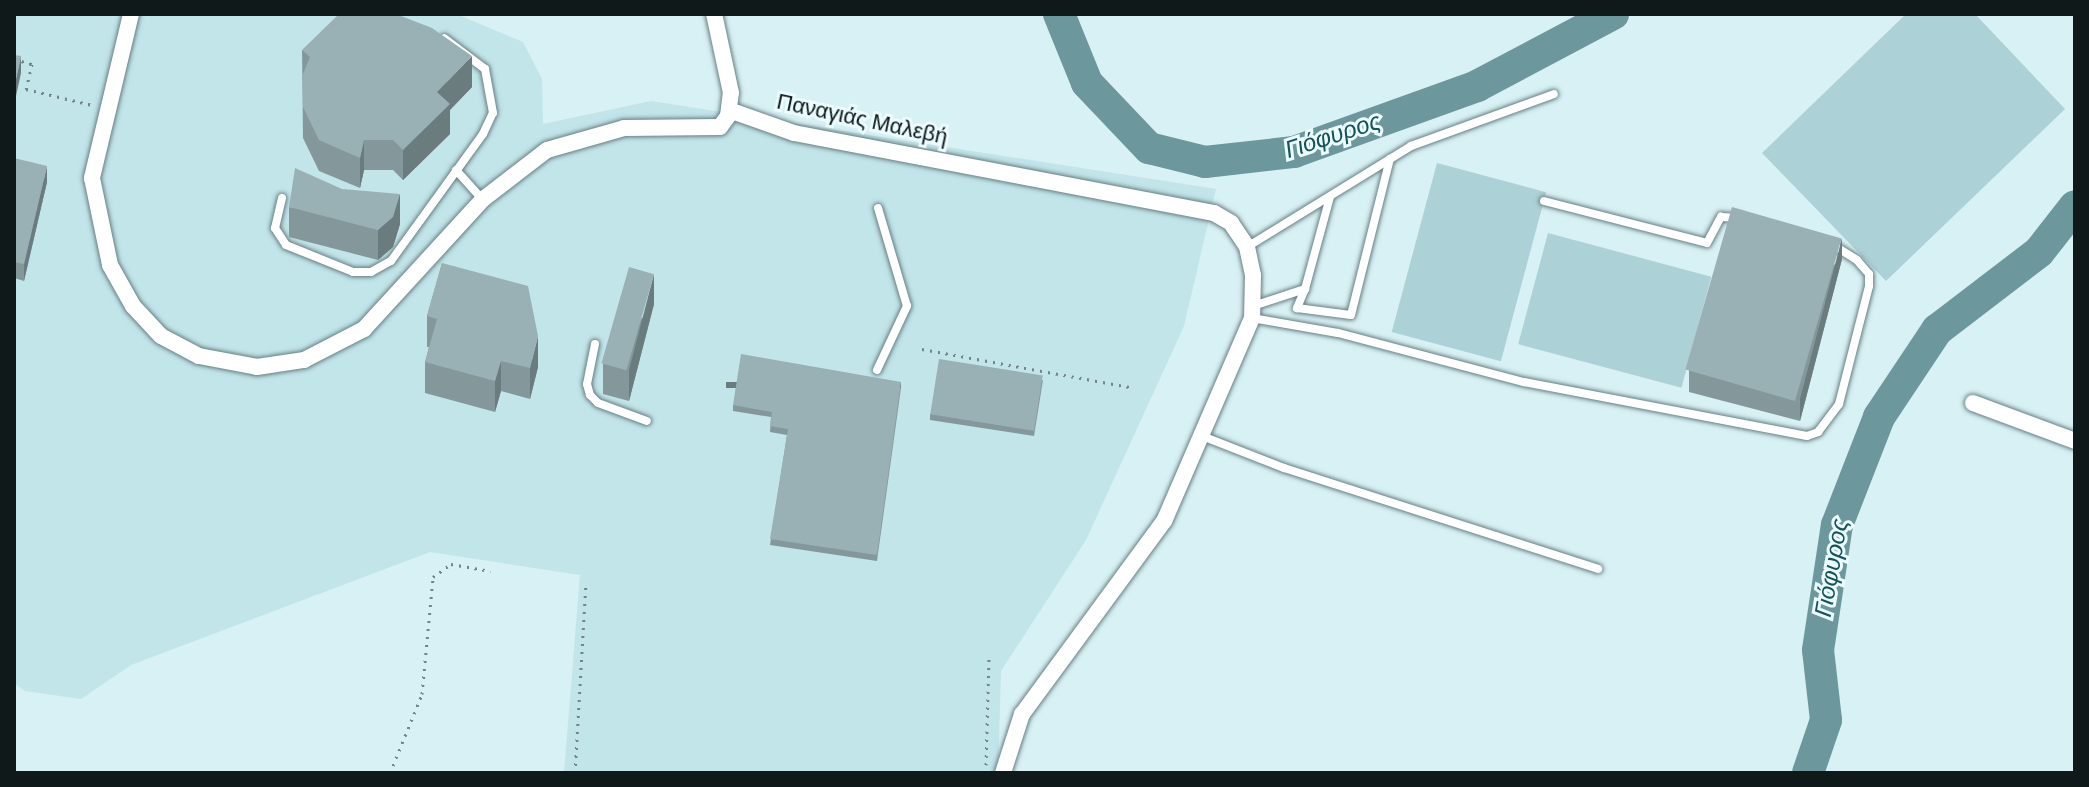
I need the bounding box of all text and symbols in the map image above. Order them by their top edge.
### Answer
street label: Παναγιάς Μαλεβή [774,89,950,151]
water label: Γιόφυρος [1282,107,1384,165]
water label: Γιόφυρος [1809,517,1855,619]

